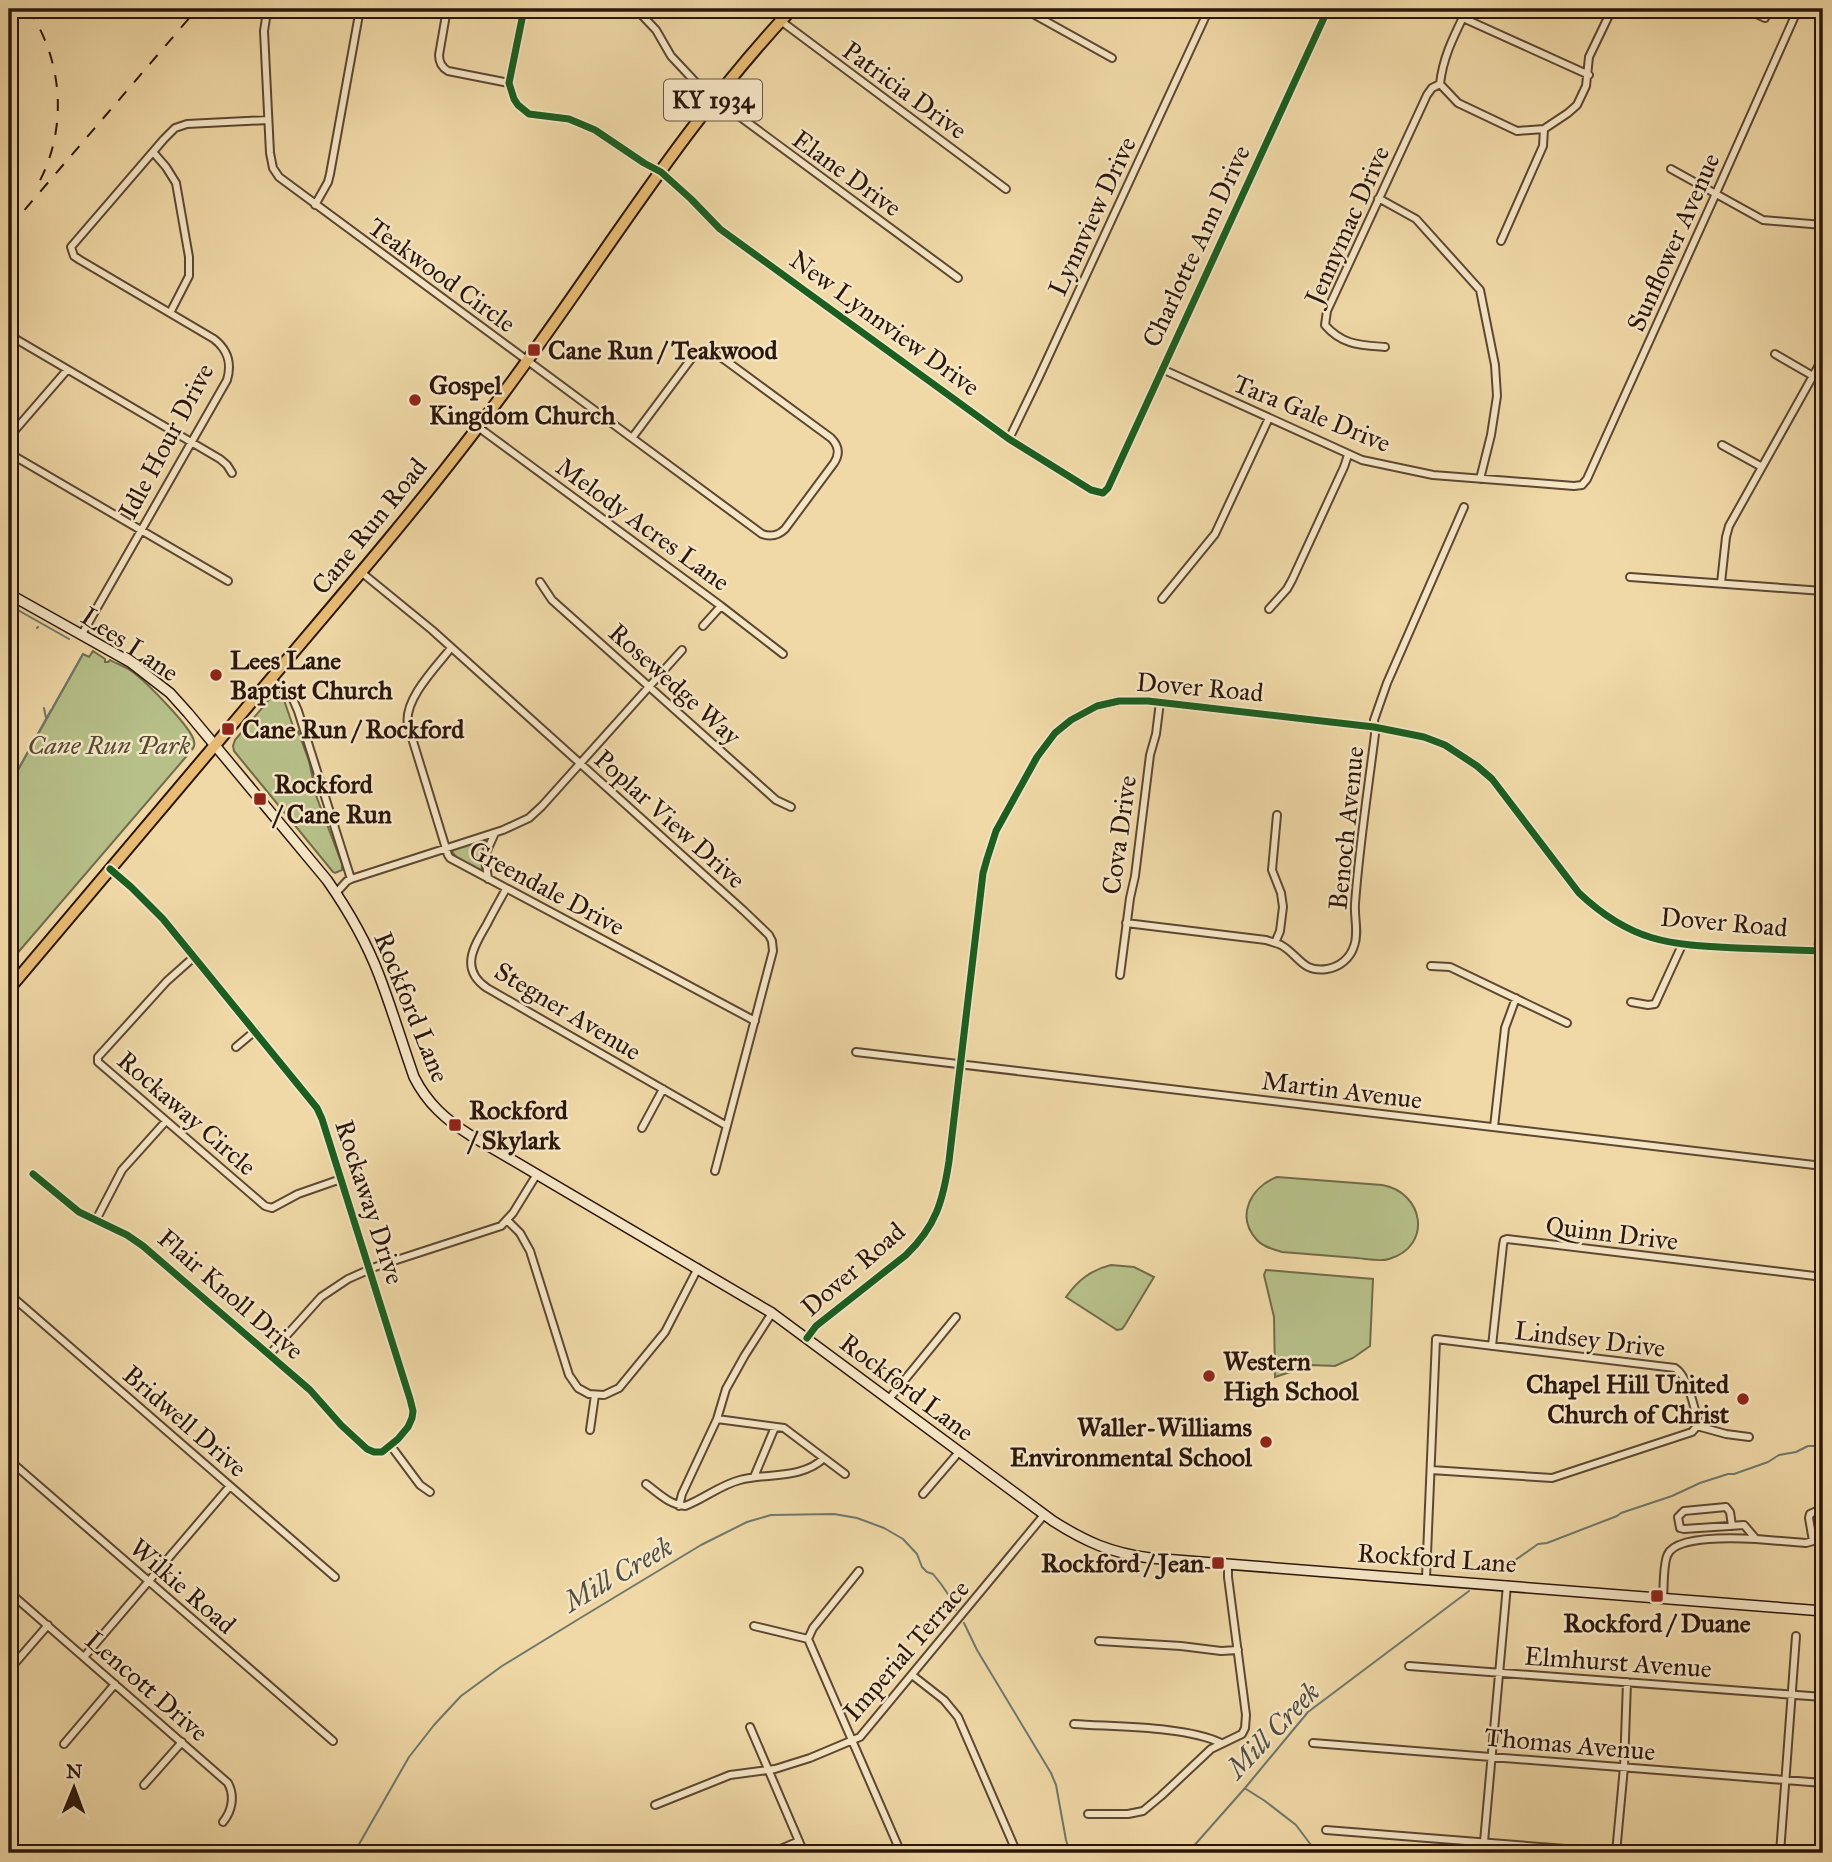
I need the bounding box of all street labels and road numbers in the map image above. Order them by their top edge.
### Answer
street label: Patricia Drive [836,34,974,146]
road number: KY 1934 [664,80,762,120]
street label: Elane Drive [786,123,908,223]
street label: Lynnview Drive [1041,131,1143,301]
street label: Charlotte Ann Drive [1135,140,1257,352]
street label: Jennymac Drive [1297,141,1396,312]
street label: Sunflower Avenue [1619,148,1727,336]
street label: Teakwood Circle [362,211,522,339]
street label: New Lynnview Drive [784,243,986,403]
street label: Idle Hour Drive [112,357,221,524]
street label: Tara Gale Drive [1229,367,1396,459]
street label: Melody Acres Lane [550,450,736,598]
street label: Cane Run Road [304,451,434,601]
street label: Lees Lane [75,600,185,688]
street label: Rosewedge Way [602,616,748,752]
street label: Dover Road [1135,666,1265,708]
street label: Poplar View Drive [588,743,752,895]
street label: Benoch Avenue [1321,744,1371,911]
street label: Cova Drive [1095,773,1143,897]
street label: Greendale Drive [464,834,631,943]
street label: Dover Road [1659,901,1789,943]
street label: Rockford Lane [367,927,457,1087]
street label: Stegner Avenue [489,955,647,1067]
street label: Rockaway Circle [111,1044,263,1182]
street label: Martin Avenue [1260,1064,1424,1116]
street label: Rockaway Drive [328,1116,412,1288]
street label: Quinn Drive [1544,1209,1680,1257]
street label: Dover Road [794,1215,912,1323]
street label: Flair Knoll Drive [151,1222,311,1366]
street label: Lindsey Drive [1513,1314,1667,1364]
street label: Rockford Lane [834,1326,980,1448]
street label: Bridwell Drive [116,1358,254,1484]
street label: Wilkie Road [124,1531,242,1641]
street label: Rockford Lane [1356,1536,1518,1580]
street label: Imperial Terrace [836,1573,976,1727]
street label: Lencott Drive [79,1624,215,1748]
street label: Elmhurst Avenue [1523,1639,1713,1685]
street label: Thomas Avenue [1483,1721,1657,1767]

